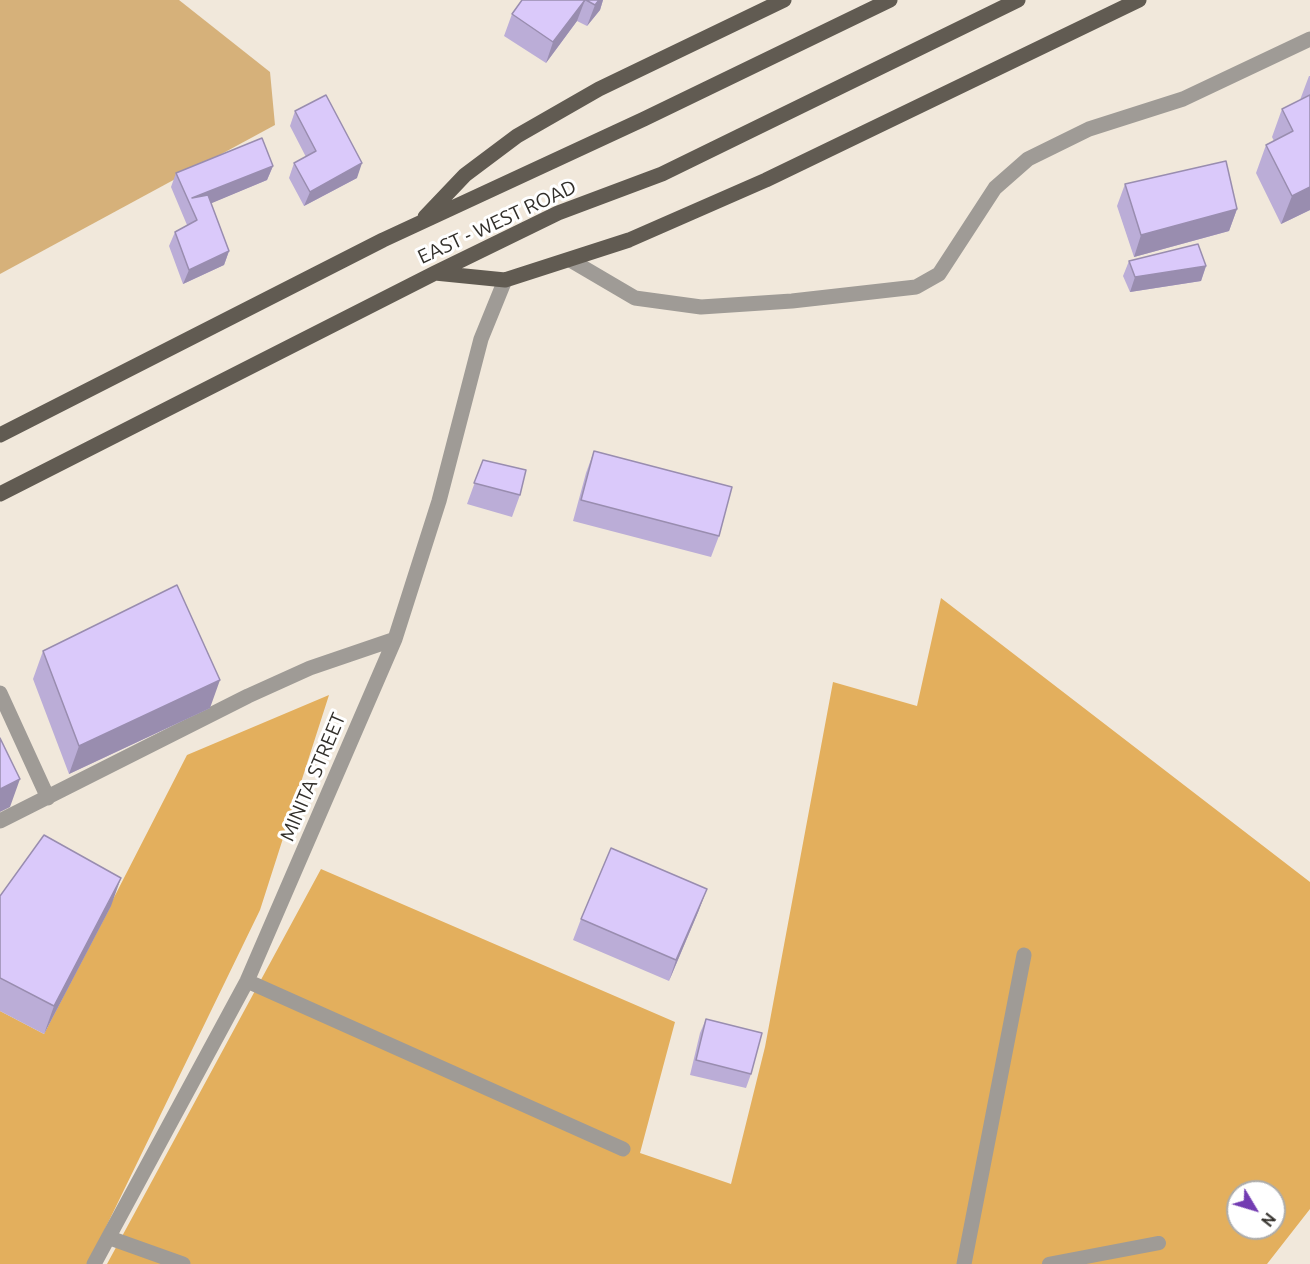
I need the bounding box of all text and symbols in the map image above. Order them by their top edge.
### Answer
street label: EAST - WEST ROAD [414,175,580,269]
street label: MINITA STREET [275,709,351,845]
north arrow [1226,1180,1286,1240]
text: N [1258,1210,1279,1230]

